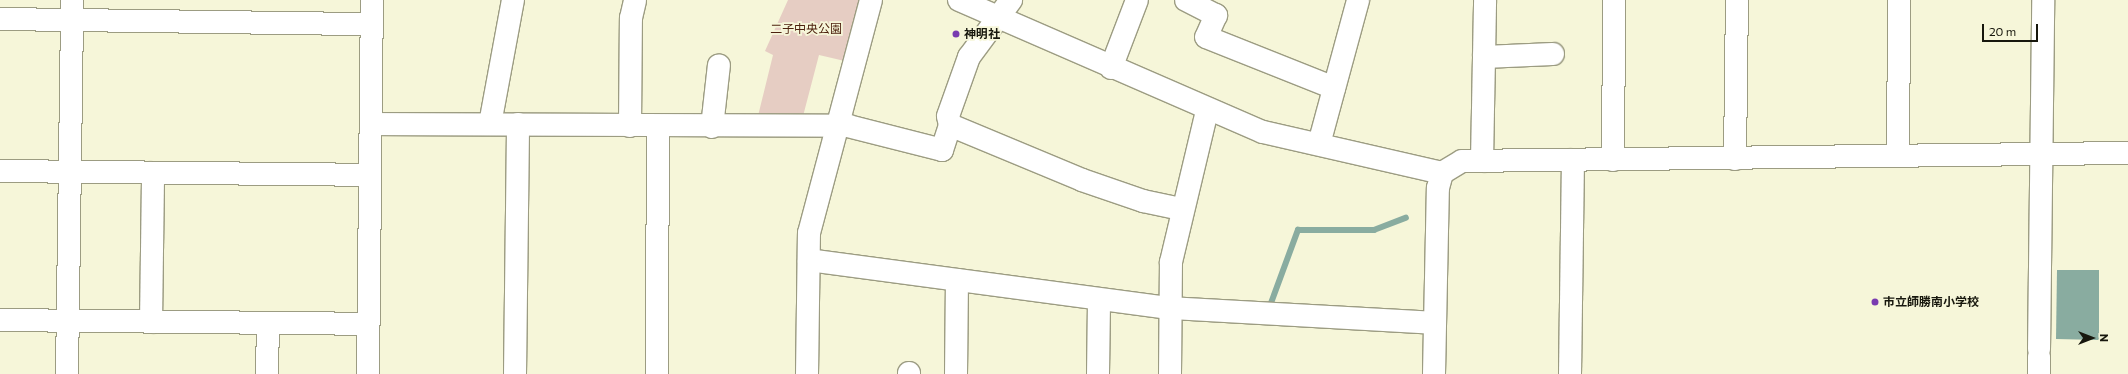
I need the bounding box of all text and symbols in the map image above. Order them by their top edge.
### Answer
scale bar [1984,16,2040,42]
park label: 二子中央公園 [770,22,842,36]
text: 20 m [1989,24,2016,38]
place label: 神明社 [964,27,1000,41]
marker: 神明社 [951,29,961,39]
place label: 市立師勝南小学校 [1883,295,1979,309]
marker: 市立師勝南小学校 [1870,297,1880,307]
north arrow [2072,318,2112,358]
text: N [2098,334,2111,342]

